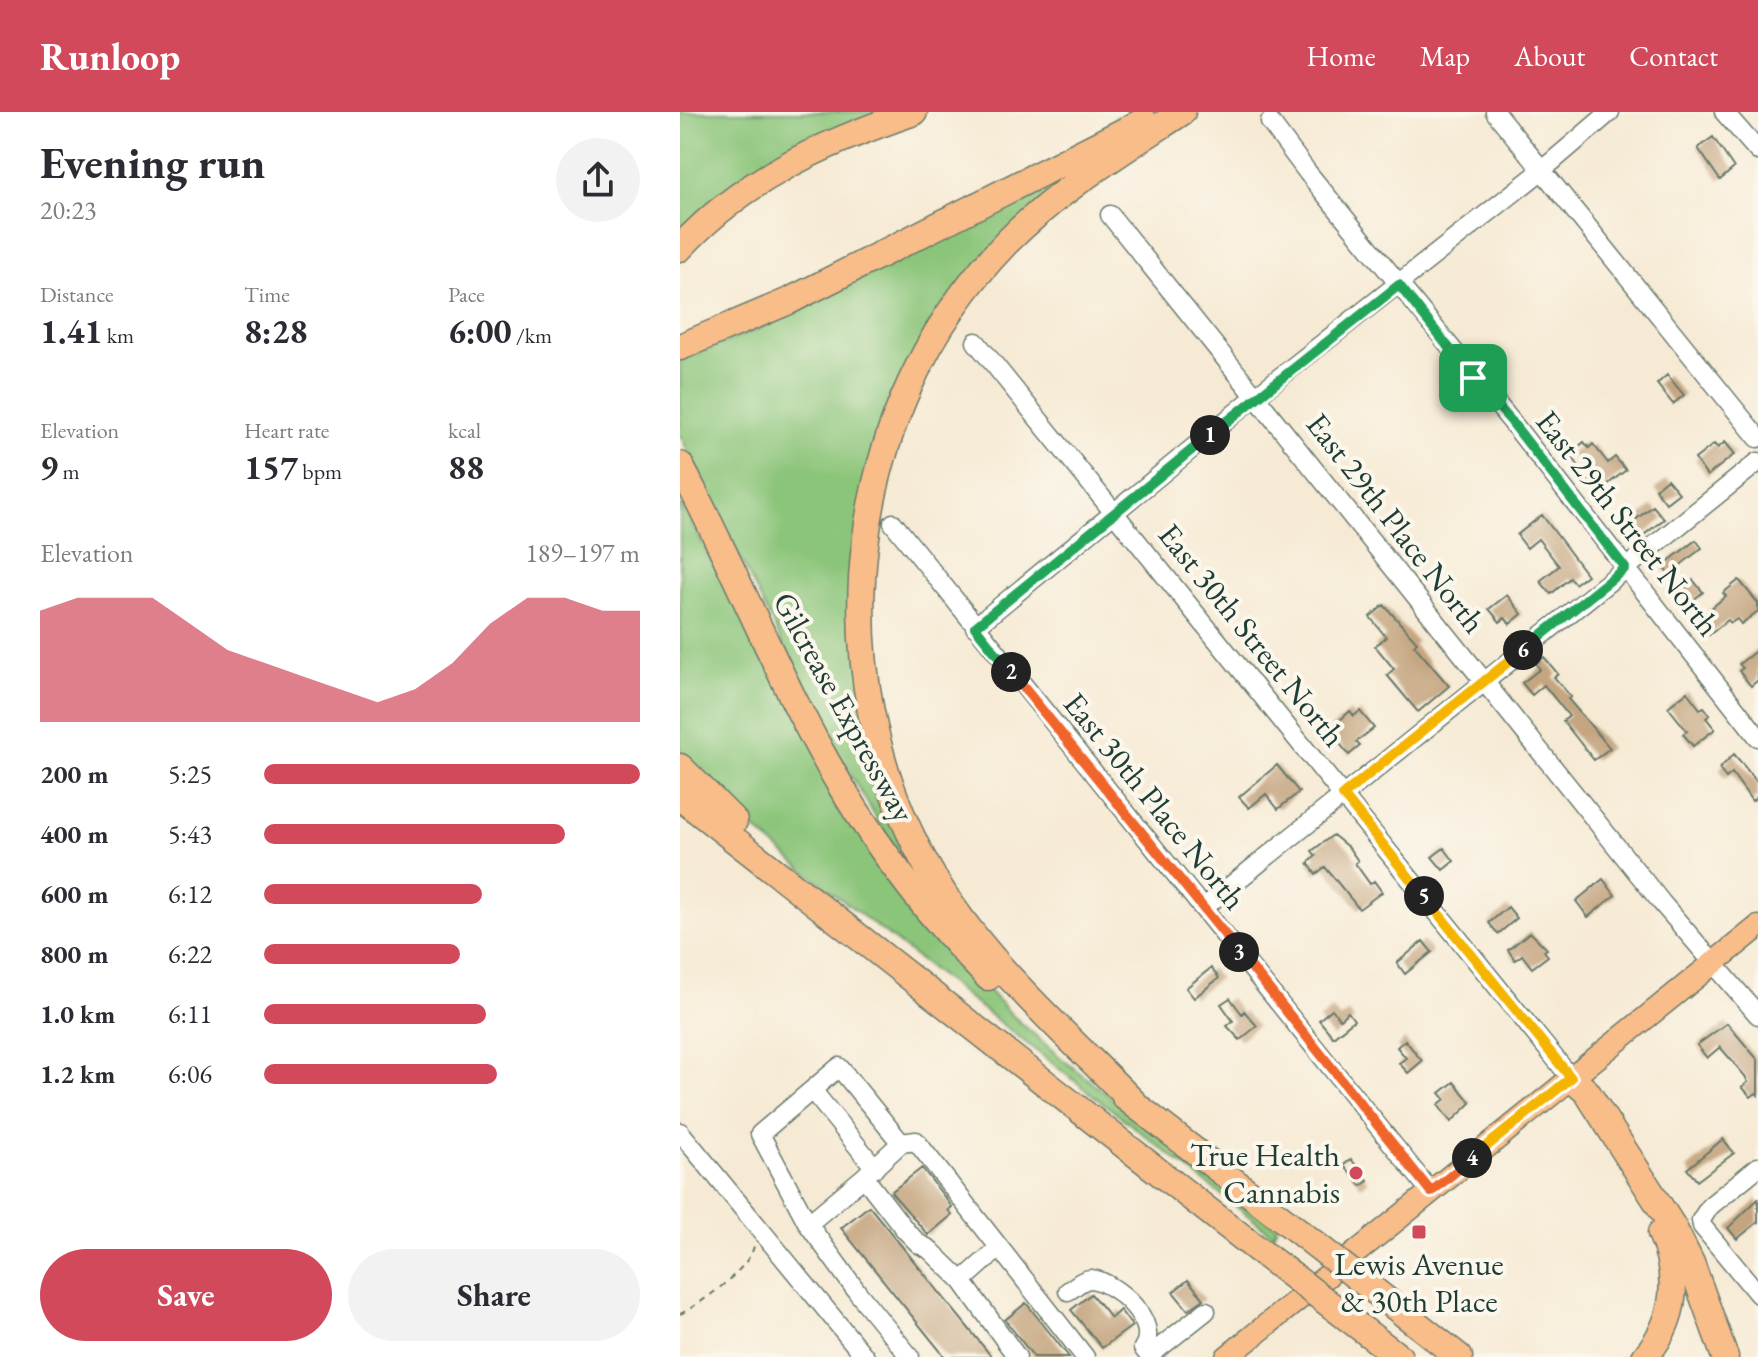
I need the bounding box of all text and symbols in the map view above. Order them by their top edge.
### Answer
text: Runloop [40,32,180,81]
text: Home [1306,38,1376,74]
text: Map [1420,38,1470,74]
text: About [1514,38,1585,74]
text: Contact [1629,38,1718,74]
text: Evening run [40,134,265,191]
button: share [556,138,640,222]
text: 20:23 [40,193,96,227]
text: Distance [40,280,113,309]
text: Time [244,280,290,309]
text: Pace [448,280,485,309]
text: 1.41 [40,309,102,353]
text: 8:28 [244,309,308,353]
text: 6:00 [448,309,512,353]
text: km [102,321,134,350]
text: /km [512,321,552,350]
pin [1439,344,1507,412]
icon: arrive [1451,356,1495,400]
street label: East 29th Street North [1527,401,1729,645]
street label: East 29th Place North [1297,404,1495,642]
pin: 1 [1190,415,1230,455]
text: Elevation [40,416,119,445]
text: Heart rate [244,416,329,445]
text: kcal [448,416,481,445]
text: 1 [1204,420,1216,449]
text: 9 [40,445,58,489]
text: 157 [244,445,298,489]
text: 88 [448,445,484,489]
text: m [58,457,80,486]
text: bpm [298,457,342,486]
street label: East 30th Street North [1149,515,1355,755]
text: Elevation [40,536,134,570]
text: 189–197 m [525,536,640,570]
street label: Gilcrease Expressway [763,585,925,830]
pin: 6 [1503,630,1543,670]
text: 6 [1517,635,1529,664]
pin: 2 [991,652,1031,692]
text: 2 [1005,657,1017,686]
street label: East 30th Place North [1054,684,1256,918]
text: 200 m [40,757,108,791]
text: 5:25 [168,757,212,791]
text: 400 m [40,817,108,851]
text: 5:43 [168,817,212,851]
pin: 5 [1404,876,1444,916]
text: 600 m [40,877,108,911]
text: 6:12 [168,877,212,911]
text: 5 [1418,881,1430,910]
pin: 3 [1219,932,1259,972]
text: 800 m [40,937,108,971]
text: 6:22 [168,937,212,971]
text: 3 [1233,937,1245,966]
text: 1.0 km [40,997,115,1031]
text: 6:11 [168,997,212,1031]
text: 1.2 km [40,1057,115,1091]
text: 6:06 [168,1057,212,1091]
place label: True Health Cannabis [1190,1134,1340,1213]
pin: 4 [1452,1138,1492,1178]
text: 4 [1466,1143,1478,1172]
marker: True Health Cannabis [1347,1164,1365,1182]
marker: Lewis Avenue & 30th Place [1410,1223,1428,1241]
place label: Lewis Avenue & 30th Place [1334,1243,1504,1322]
button: Save [40,1249,332,1341]
button: Share [348,1249,640,1341]

